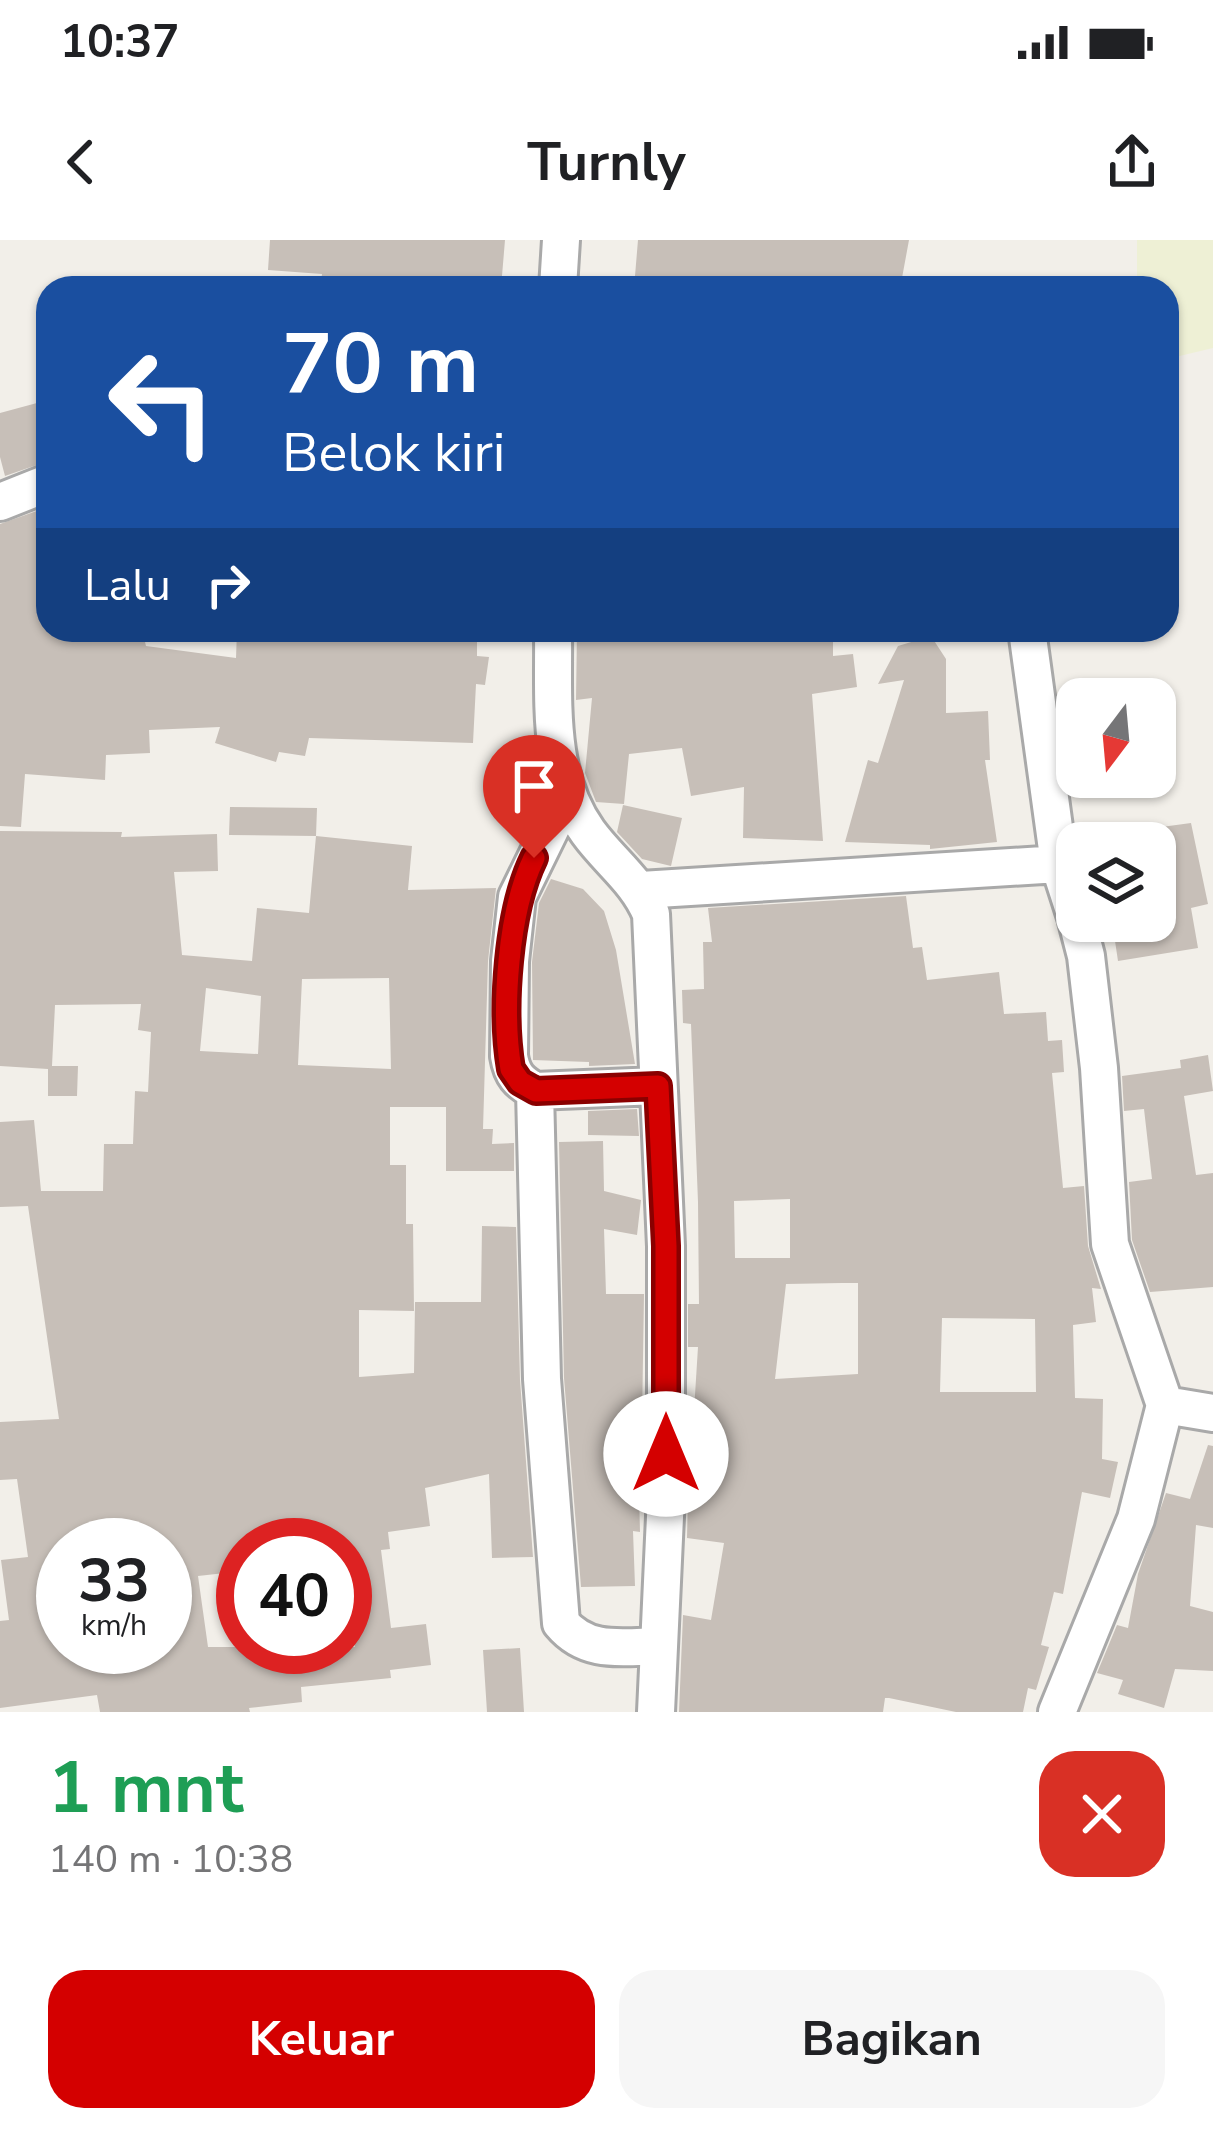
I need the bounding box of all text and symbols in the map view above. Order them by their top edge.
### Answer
text: 10:37 [60,12,179,73]
text: Turnly [527,125,686,199]
icon: back [48,129,114,195]
icon: share [1099,129,1165,195]
text: 70 m [282,307,479,422]
icon: left [84,324,240,480]
text: Belok kiri [282,416,505,490]
icon: right [195,552,261,618]
text: Lalu [84,555,171,616]
north arrow [1056,678,1176,798]
map controls [1056,678,1176,942]
pin [483,735,585,858]
icon: arrive [501,753,567,819]
button: layers [1056,822,1176,942]
position arrow [603,1391,729,1517]
speed limit sign: 40 [216,1518,372,1674]
text: 33 [78,1540,150,1622]
text: km/h [81,1605,147,1646]
text: 1 mnt [48,1739,244,1837]
button: close [1039,1751,1165,1877]
text: 140 m · 10:38 [48,1833,293,1886]
button: Keluar [48,1970,595,2108]
button: Bagikan [619,1970,1165,2108]

